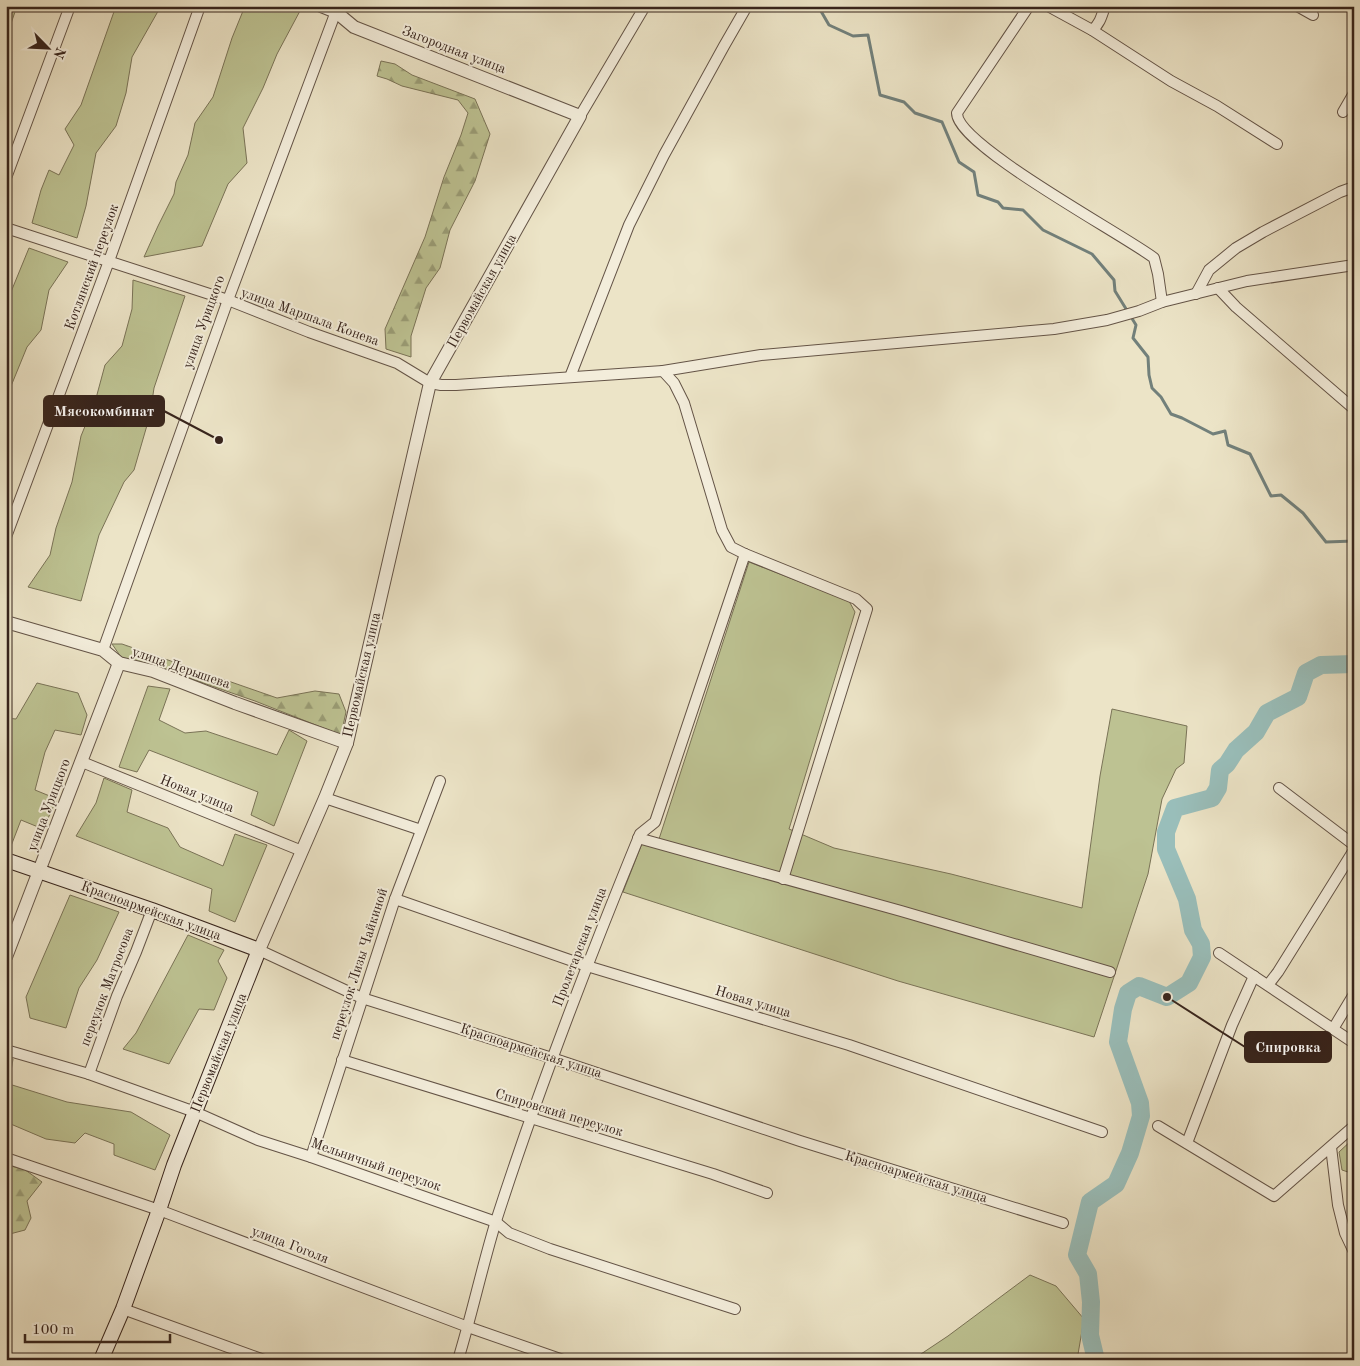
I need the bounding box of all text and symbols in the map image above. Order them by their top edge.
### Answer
north arrow [22,22,72,72]
street label: Загородная улица [400,24,508,76]
text: N [50,45,68,61]
street label: Котлянский переулок [63,202,121,332]
street label: Первомайская улица [445,232,519,350]
street label: улица Урицкого [181,273,227,370]
street label: улица Маршала Конева [239,285,381,349]
callout: Мясокомбинат [44,396,164,426]
text: Мясокомбинат [54,405,154,420]
street label: Первомайская улица [341,611,383,739]
street label: улица Дерышева [130,645,232,691]
street label: улица Урицкого [25,757,73,853]
street label: Новая улица [158,773,236,815]
street label: Красноармейская улица [79,879,223,943]
street label: Пролетарская улица [551,885,609,1009]
street label: переулок Лизы Чайкиной [328,886,390,1042]
street label: переулок Матросова [78,926,136,1048]
street label: Новая улица [713,984,793,1020]
street label: Первомайская улица [189,991,249,1115]
street label: Красноармейская улица [458,1021,604,1081]
callout: Спировка [1245,1032,1331,1062]
text: Спировка [1255,1041,1321,1056]
street label: Спировский переулок [493,1087,625,1139]
street label: Мельничный переулок [309,1136,443,1194]
street label: Красноармейская улица [843,1149,989,1205]
street label: улица Гоголя [249,1224,331,1266]
scale bar [25,1311,170,1343]
text: 100 m [32,1323,74,1338]

